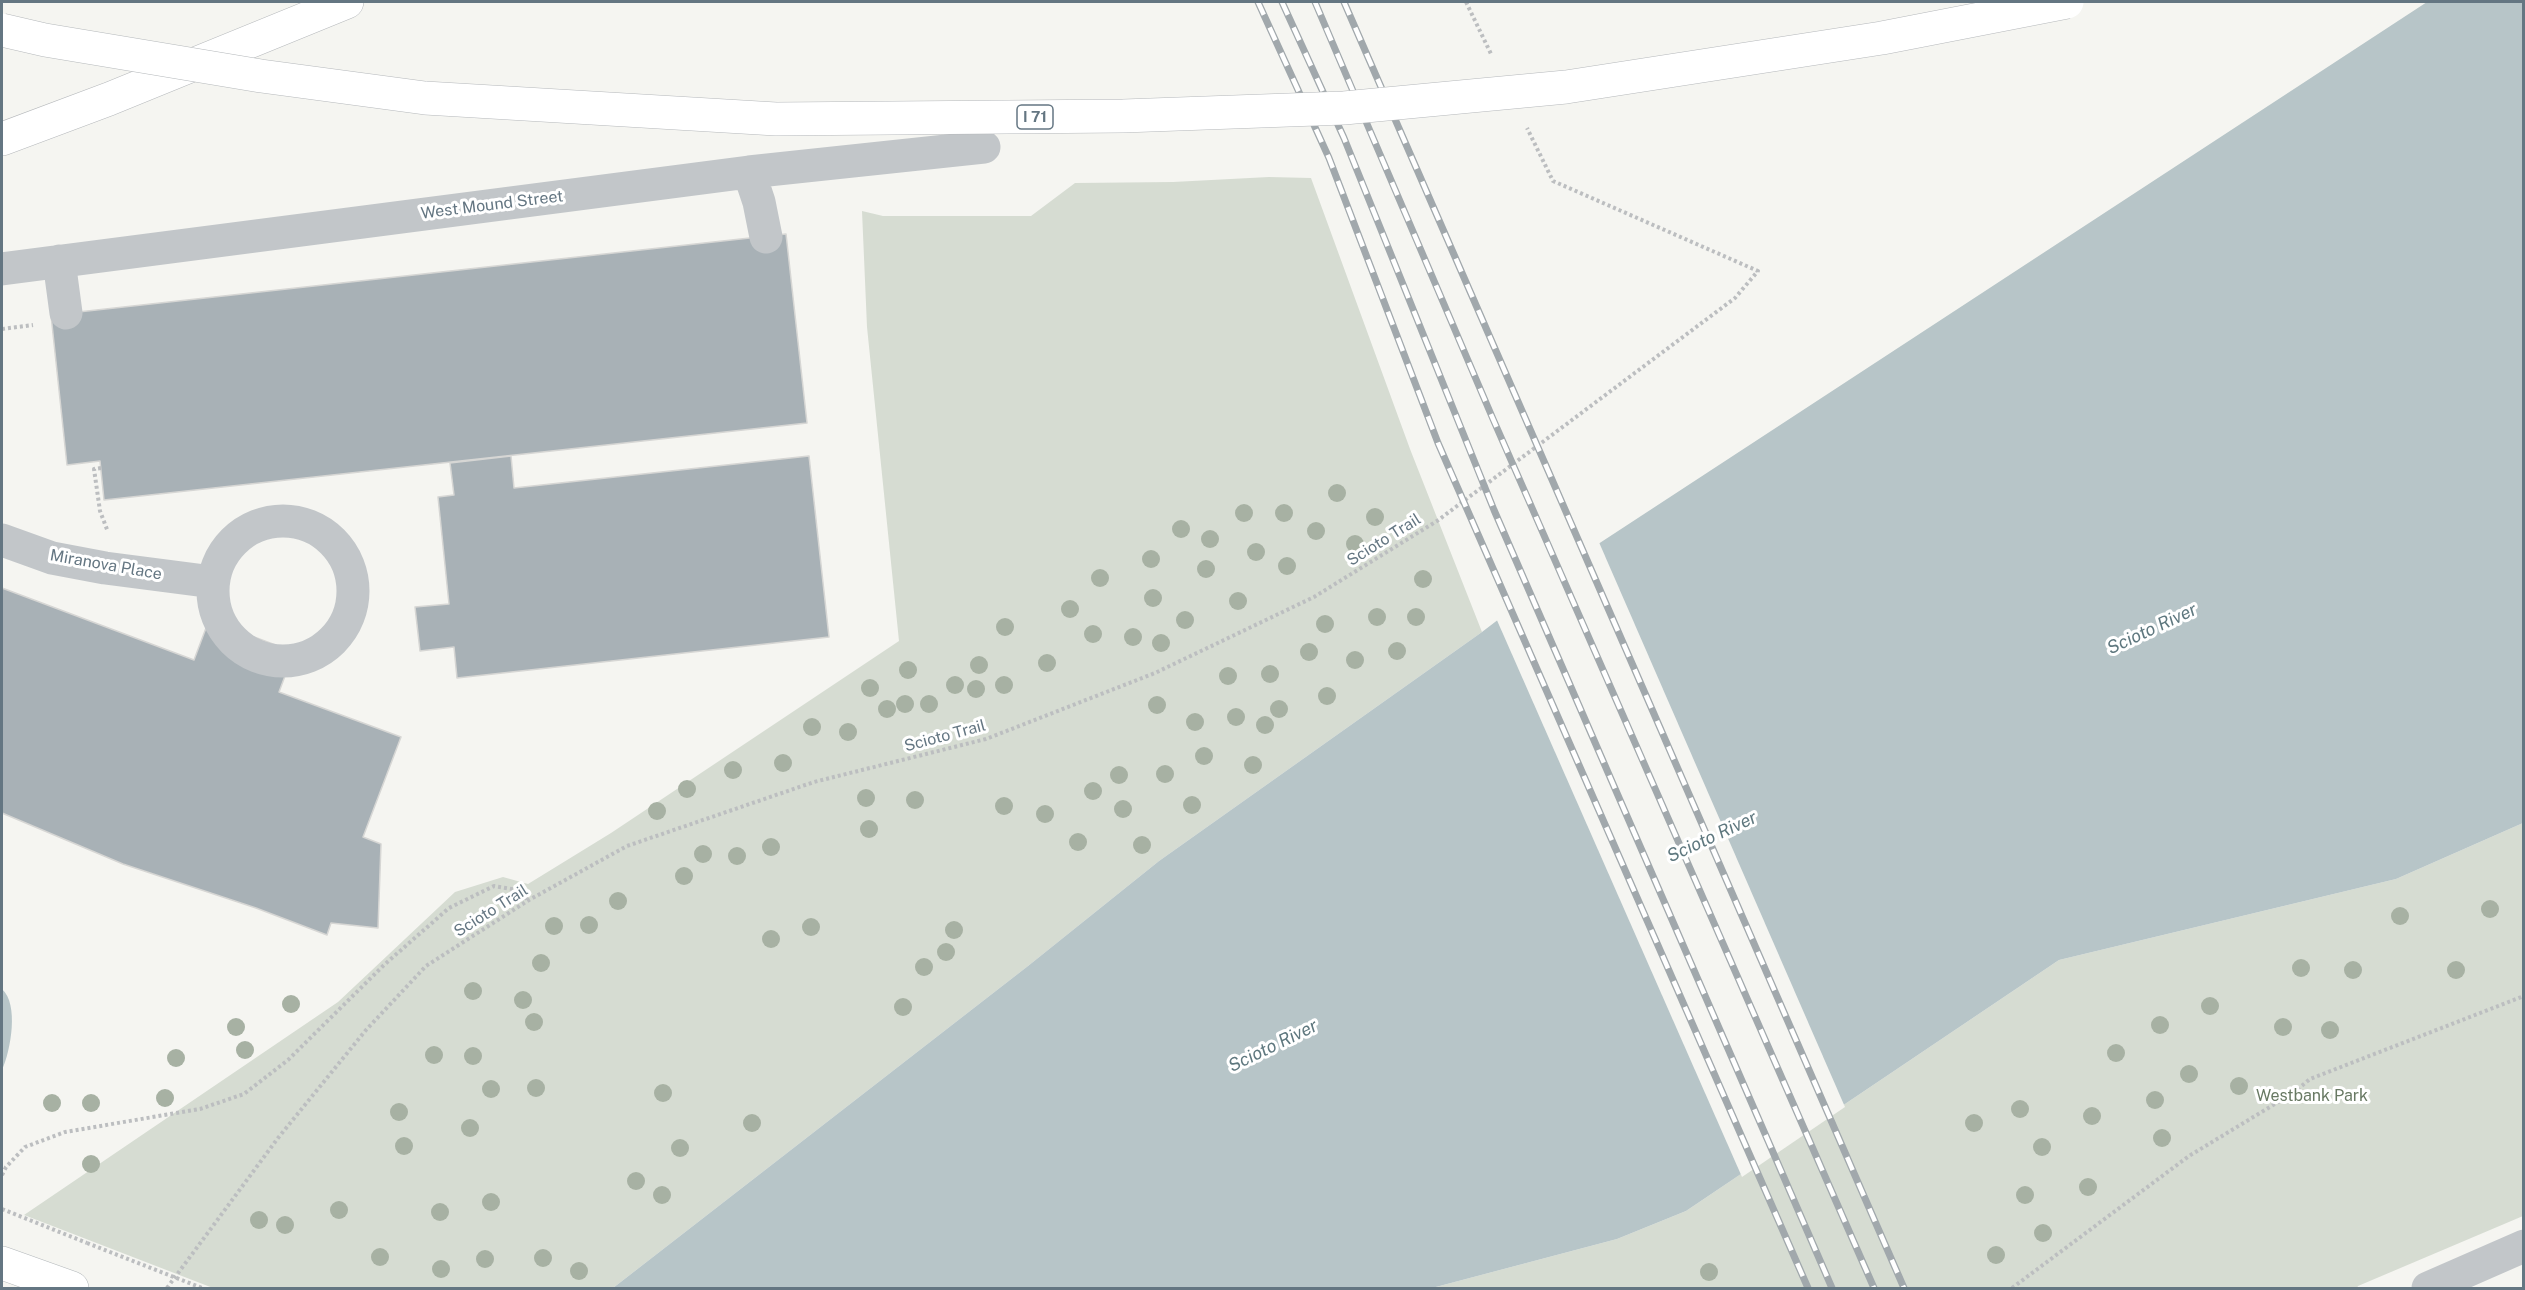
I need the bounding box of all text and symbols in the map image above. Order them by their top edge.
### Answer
road number: I 71 [1017,105,1053,129]
street label: West Mound Street [420,187,564,223]
street label: Scioto Trail [1343,510,1425,570]
street label: Miranova Place [49,546,163,584]
water label: Scioto River [2104,599,2200,659]
street label: Scioto Trail [902,716,988,756]
water label: Scioto River [1664,807,1760,867]
street label: Scioto Trail [450,881,532,941]
water label: Scioto River [1225,1015,1321,1077]
park label: Westbank Park [2256,1086,2368,1106]

